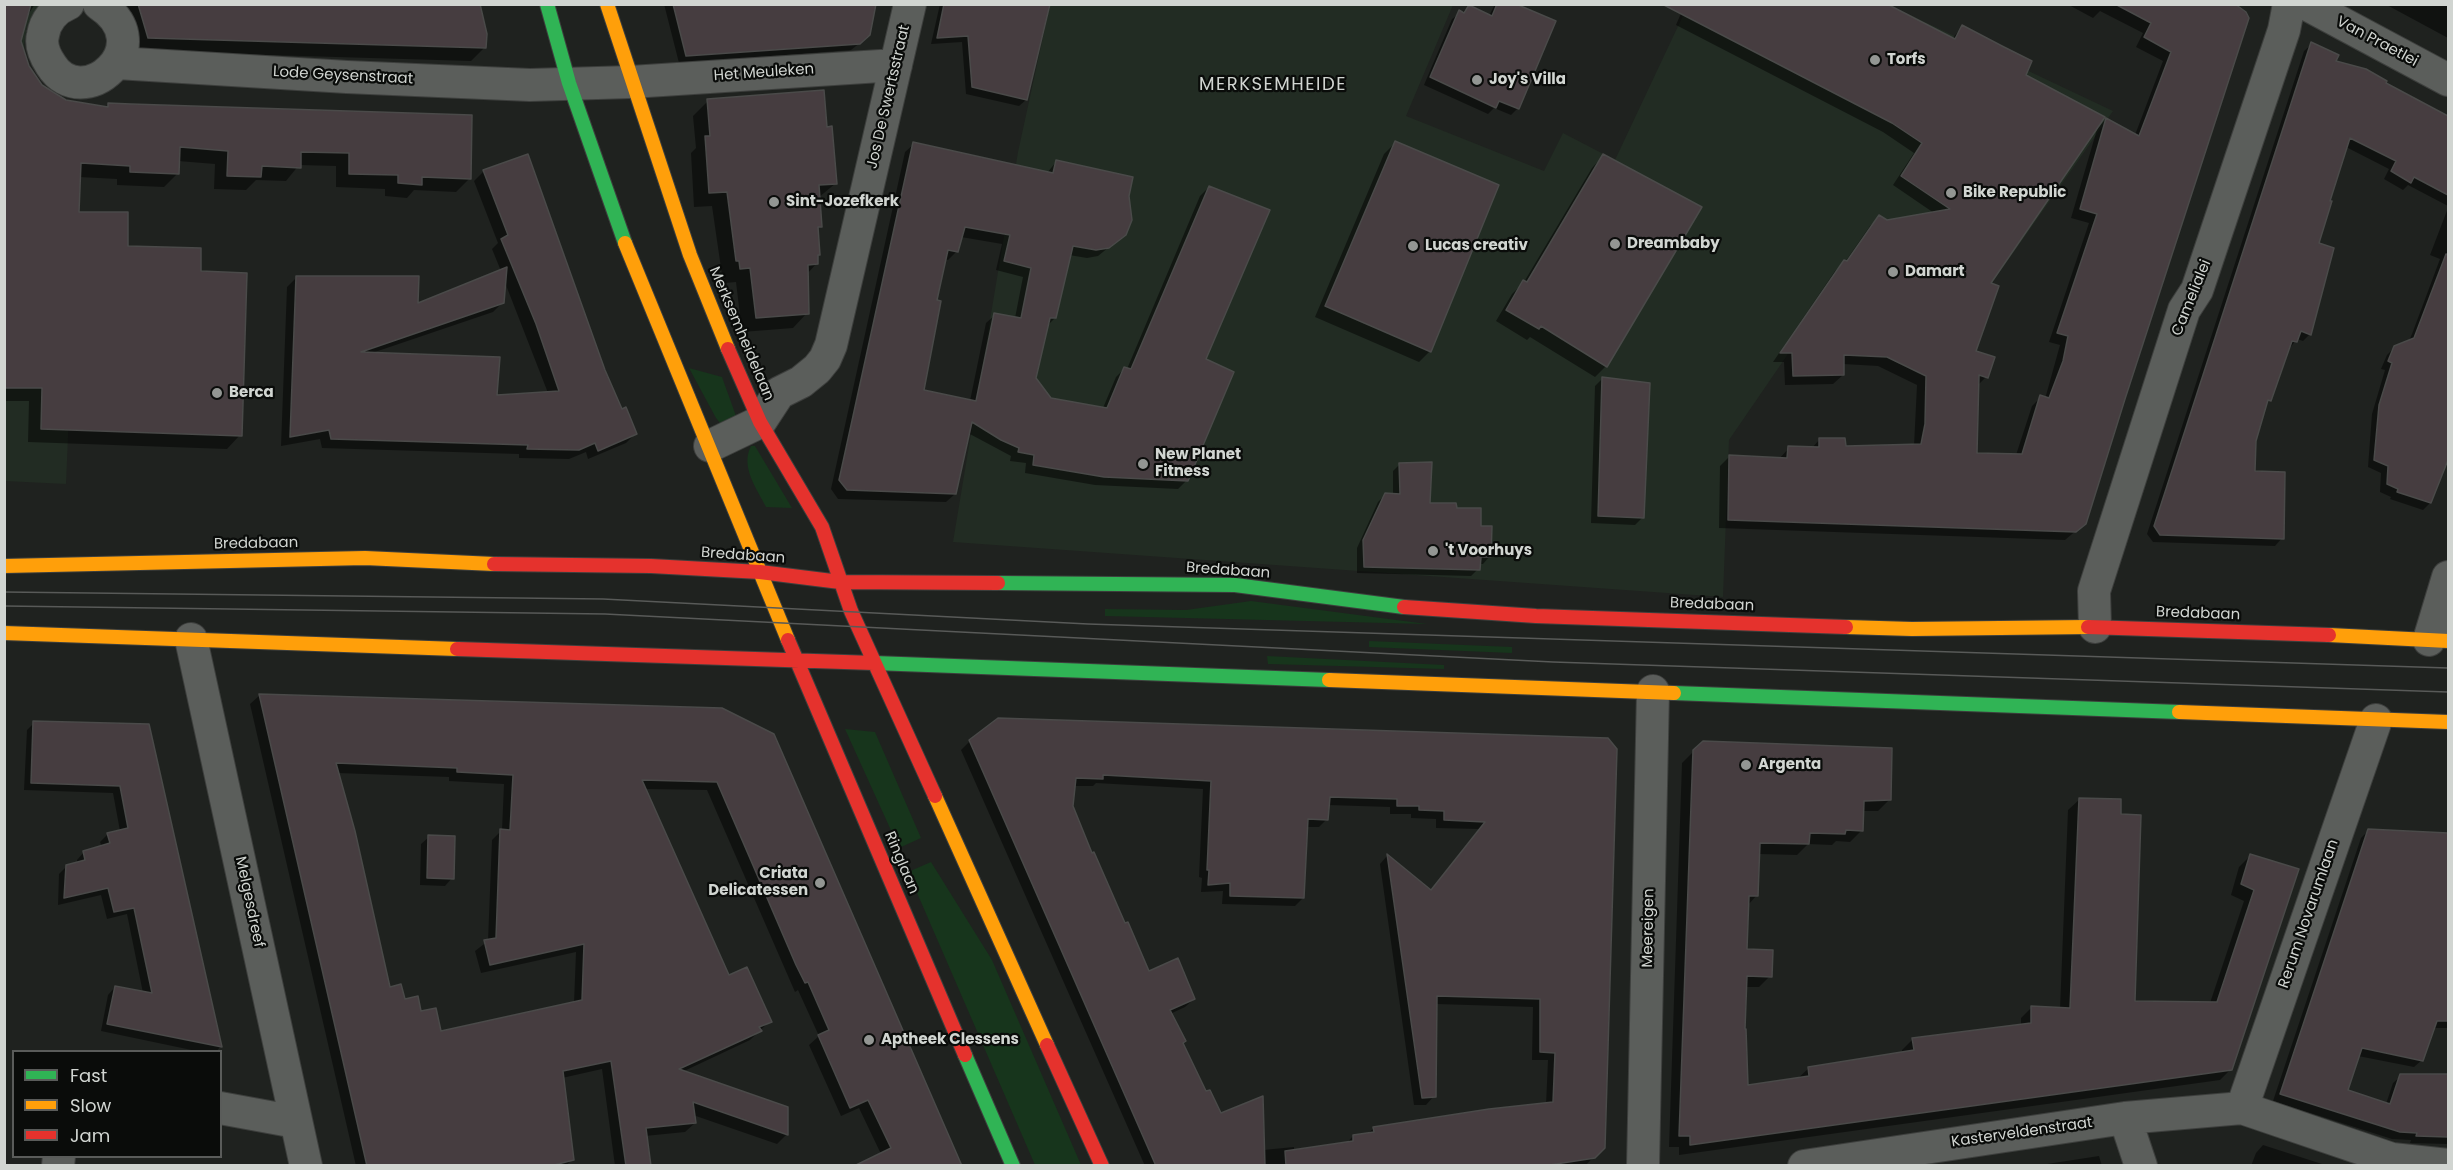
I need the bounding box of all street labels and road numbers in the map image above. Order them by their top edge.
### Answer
street label: Van Praetlei [2333,13,2421,71]
street label: Jos De Swertsstraat [864,23,914,171]
street label: Het Meuleken [713,61,815,85]
street label: Lode Geysenstraat [272,63,414,89]
street label: Camelialei [2169,257,2215,339]
street label: Merksemheidelaan [705,264,777,404]
street label: Bredabaan [214,534,298,554]
street label: Bredabaan [700,544,786,568]
street label: Bredabaan [1185,559,1271,583]
street label: Bredabaan [1670,595,1754,615]
street label: Bredabaan [2156,604,2240,624]
street label: Ringlaan [880,829,922,897]
street label: Rerum Novarumlaan [2275,837,2343,991]
street label: Melgesdreef [231,855,267,949]
street label: Meereigen [1639,888,1659,968]
street label: Kasterveldenstraat [1950,1114,2094,1152]

